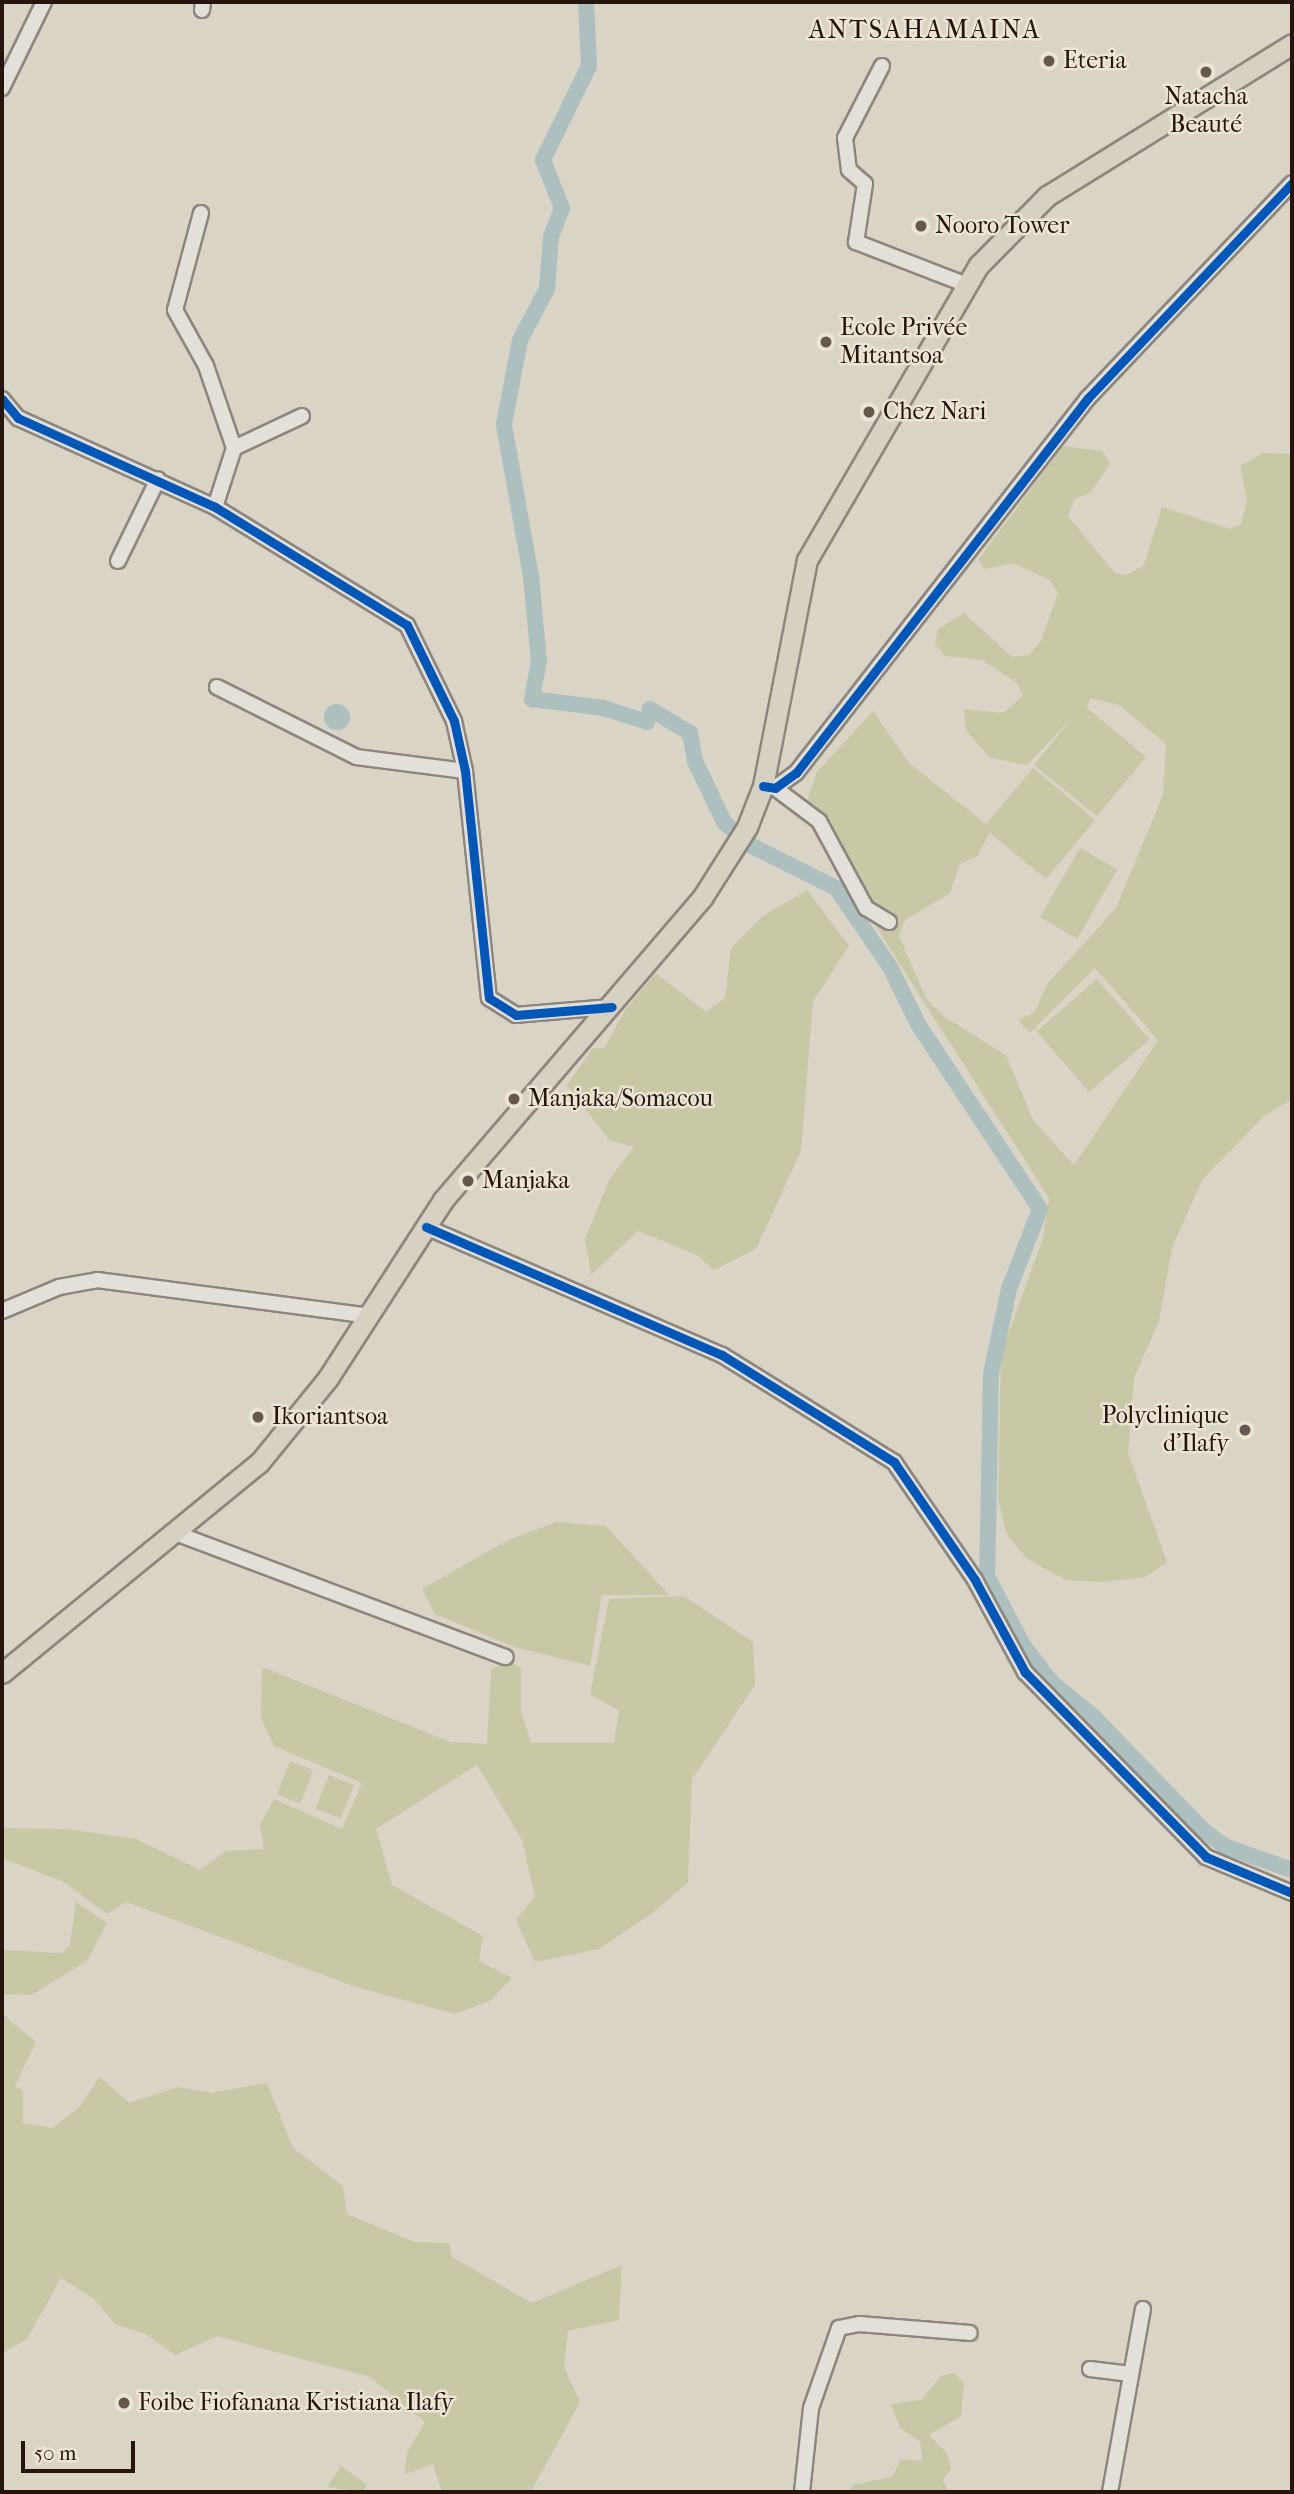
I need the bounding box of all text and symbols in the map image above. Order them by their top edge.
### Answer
district label: ANTSAHAMAINA [810,14,1040,46]
place label: Eteria [1063,47,1126,75]
marker: Eteria [1041,53,1057,69]
marker: Natacha Beauté [1198,64,1214,80]
place label: Natacha Beauté [1164,83,1248,139]
place label: Nooro Tower [935,212,1069,240]
marker: Nooro Tower [913,218,929,234]
place label: Ecole Privée Mitantsoa [840,314,967,370]
marker: Ecole Privée Mitantsoa [818,334,834,350]
place label: Chez Nari [883,398,986,426]
marker: Chez Nari [861,404,877,420]
place label: Manjaka/Somacou [528,1085,713,1113]
marker: Manjaka/Somacou [506,1091,522,1107]
place label: Manjaka [482,1167,570,1195]
marker: Manjaka [460,1173,476,1189]
place label: Polyclinique d'Ilafy [1102,1402,1229,1458]
place label: Ikoriantsoa [272,1403,388,1431]
marker: Ikoriantsoa [250,1409,266,1425]
marker: Polyclinique d'Ilafy [1235,1420,1255,1440]
place label: Foibe Fiofanana Kristiana Ilafy [138,2389,454,2417]
marker: Foibe Fiofanana Kristiana Ilafy [116,2395,132,2411]
scale bar [24,2428,138,2472]
text: 50 m [34,2441,77,2465]

